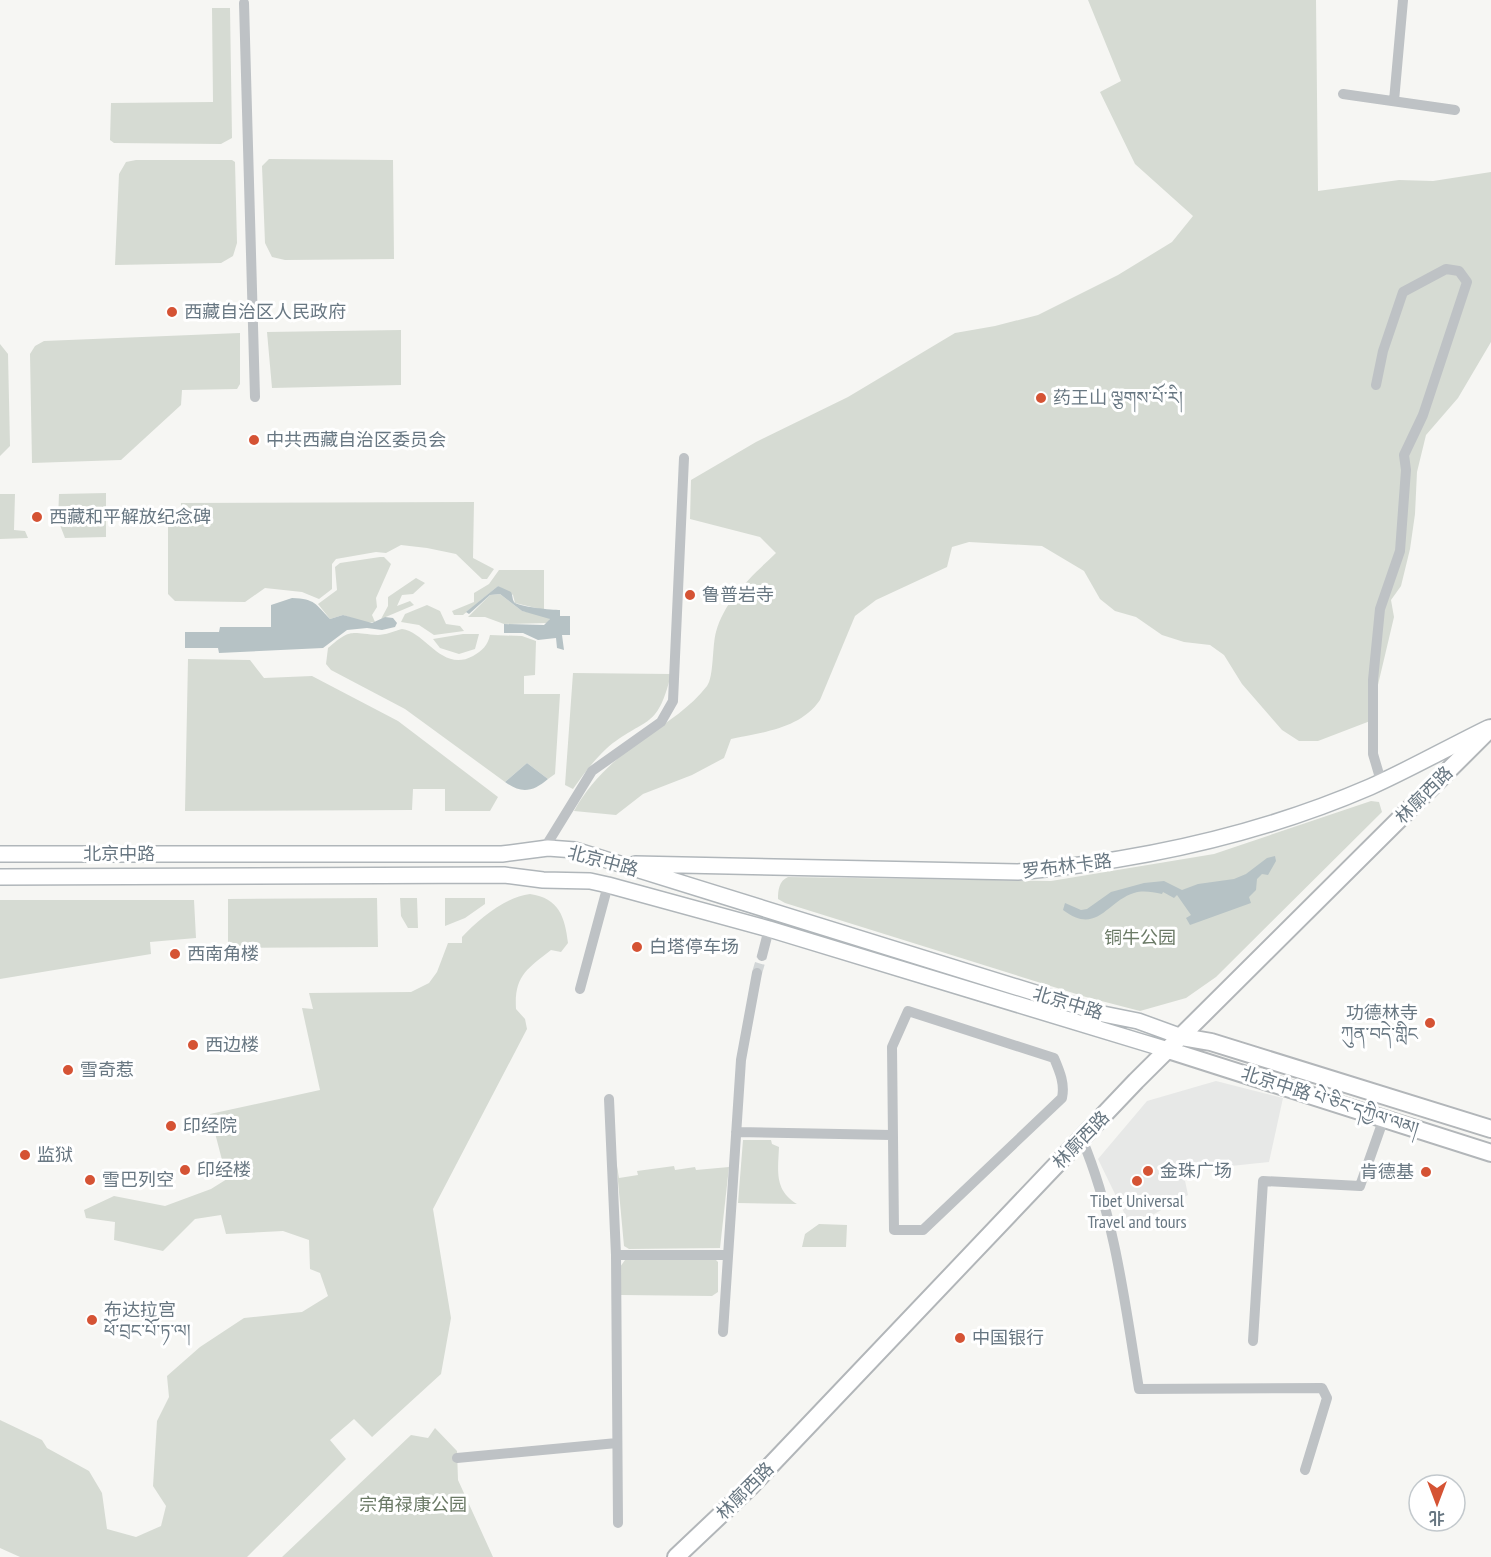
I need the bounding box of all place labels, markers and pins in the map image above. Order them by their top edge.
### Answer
place label: 西藏自治区人民政府 [184,300,346,323]
marker: 西藏自治区人民政府 [165,305,179,319]
place label: 药王山 ལྕགས་པོ་རི། [1053,383,1183,413]
marker: 药王山 ལྕགས་པོ་རི། [1034,391,1048,405]
place label: 中共西藏自治区委员会 [266,428,446,451]
marker: 中共西藏自治区委员会 [247,433,261,447]
place label: 西藏和平解放纪念碑 [49,505,211,528]
marker: 西藏和平解放纪念碑 [30,510,44,524]
place label: 鲁普岩寺 [702,583,774,606]
marker: 鲁普岩寺 [683,588,697,602]
place label: 白塔停车场 [649,935,739,958]
marker: 白塔停车场 [630,940,644,954]
place label: 西南角楼 [187,942,259,965]
marker: 西南角楼 [168,947,182,961]
place label: 功德林寺 ཀུན་བདེ་གླིང [1341,1001,1419,1049]
marker: 功德林寺 ཀུན་བདེ་གླིང [1423,1016,1437,1030]
place label: 西边楼 [205,1033,259,1056]
marker: 西边楼 [186,1038,200,1052]
place label: 雪奇惹 [80,1058,134,1081]
marker: 雪奇惹 [61,1063,75,1077]
place label: 印经院 [183,1114,237,1137]
marker: 印经院 [164,1119,178,1133]
place label: 监狱 [37,1143,73,1166]
marker: 监狱 [18,1148,32,1162]
place label: 印经楼 [197,1158,251,1181]
place label: 金珠广场 [1160,1159,1232,1182]
place label: 肯德基 [1360,1160,1414,1183]
marker: 印经楼 [178,1163,192,1177]
marker: 金珠广场 [1141,1164,1155,1178]
marker: 肯德基 [1419,1165,1433,1179]
place label: 雪巴列空 [102,1168,174,1191]
marker: 雪巴列空 [83,1173,97,1187]
marker: Tibet Universal Travel and tours [1130,1174,1144,1188]
place label: Tibet Universal Travel and tours [1087,1189,1187,1233]
place label: 布达拉宫 ཕོ་བྲང་པོ་ཏ་ལ། [103,1298,191,1346]
marker: 布达拉宫 ཕོ་བྲང་པོ་ཏ་ལ། [85,1313,99,1327]
place label: 中国银行 [972,1326,1044,1349]
marker: 中国银行 [953,1331,967,1345]

